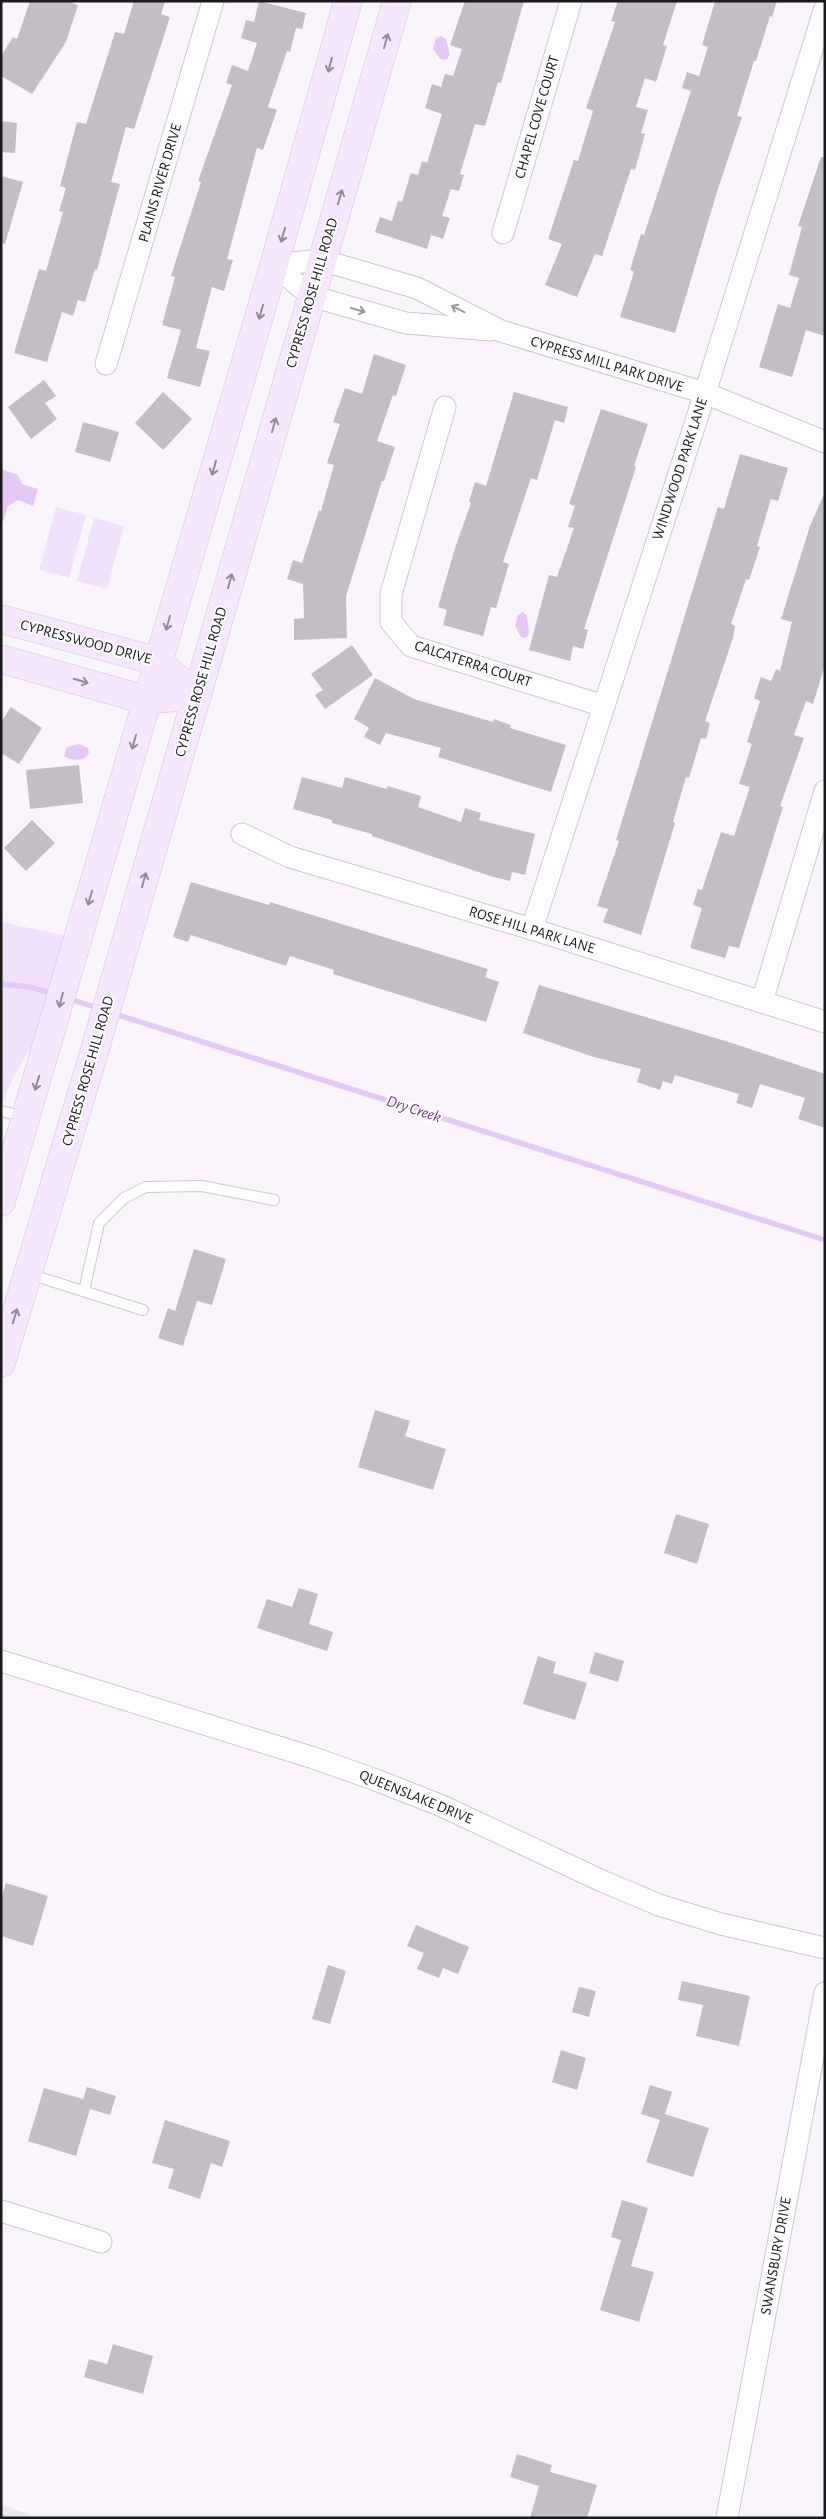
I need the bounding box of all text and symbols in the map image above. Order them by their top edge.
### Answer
one-way arrow [381,33,391,49]
street label: CHAPEL COVE COURT [512,53,562,180]
one-way arrow [325,57,334,73]
street label: PLAINS RIVER DRIVE [136,122,184,244]
one-way arrow [335,189,345,205]
street label: CYPRESS ROSE HILL ROAD [283,216,341,370]
one-way arrow [278,226,287,242]
one-way arrow [255,303,265,319]
one-way arrow [451,304,466,313]
one-way arrow [349,305,365,315]
street label: CYPRESS MILL PARK DRIVE [529,334,685,394]
street label: WINDWOOD PARK LANE [650,396,710,542]
one-way arrow [270,417,279,433]
one-way arrow [209,459,219,475]
one-way arrow [225,574,235,590]
street label: CYPRESS ROSE HILL ROAD [172,605,230,759]
one-way arrow [163,615,173,631]
street label: CYPRESSWOOD DRIVE [19,617,153,667]
street label: CALCATERRA COURT [413,638,534,690]
one-way arrow [73,677,89,687]
one-way arrow [129,733,139,749]
one-way arrow [139,873,149,889]
one-way arrow [84,890,94,906]
street label: ROSE HILL PARK LANE [467,904,597,956]
one-way arrow [55,992,65,1008]
street label: CYPRESS ROSE HILL ROAD [59,994,117,1148]
one-way arrow [31,1074,41,1090]
water label: Dry Creek [385,1093,443,1125]
one-way arrow [11,1308,21,1324]
street label: QUEENSLAKE DRIVE [357,1767,475,1827]
street label: SWANSBURY DRIVE [758,2196,794,2316]

